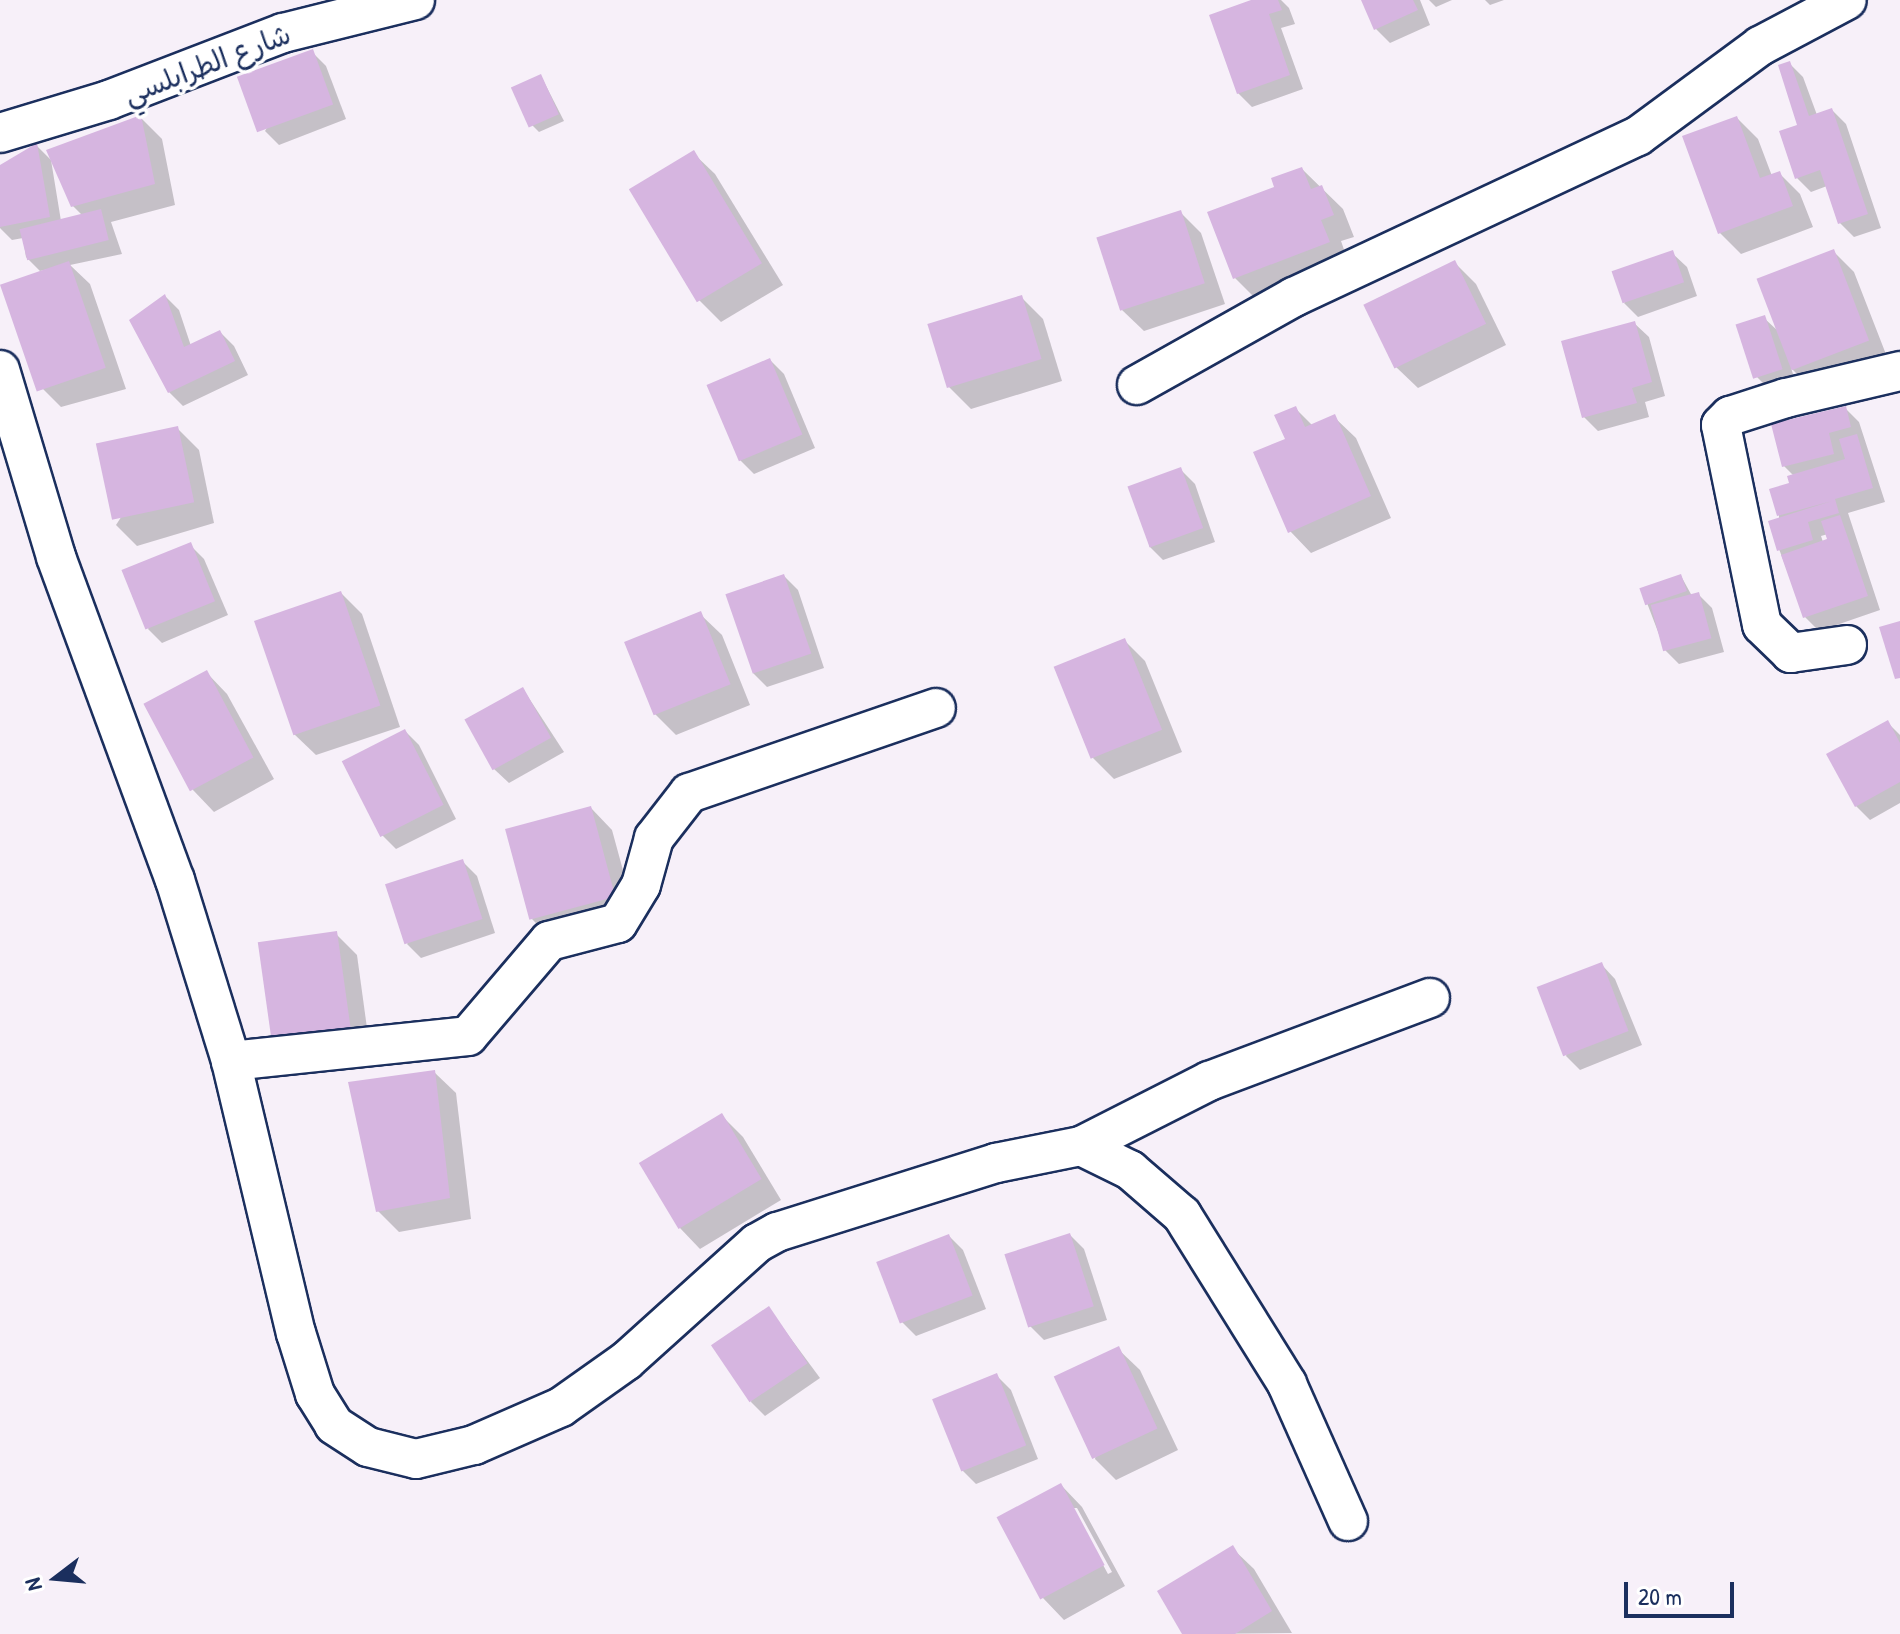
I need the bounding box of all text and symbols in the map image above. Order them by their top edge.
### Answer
street label: شارع الطرابلسي [119,17,295,111]
north arrow [16,1538,96,1618]
scale bar [1628,1566,1738,1616]
text: N [17,1575,49,1594]
text: 20 m [1638,1580,1682,1612]

